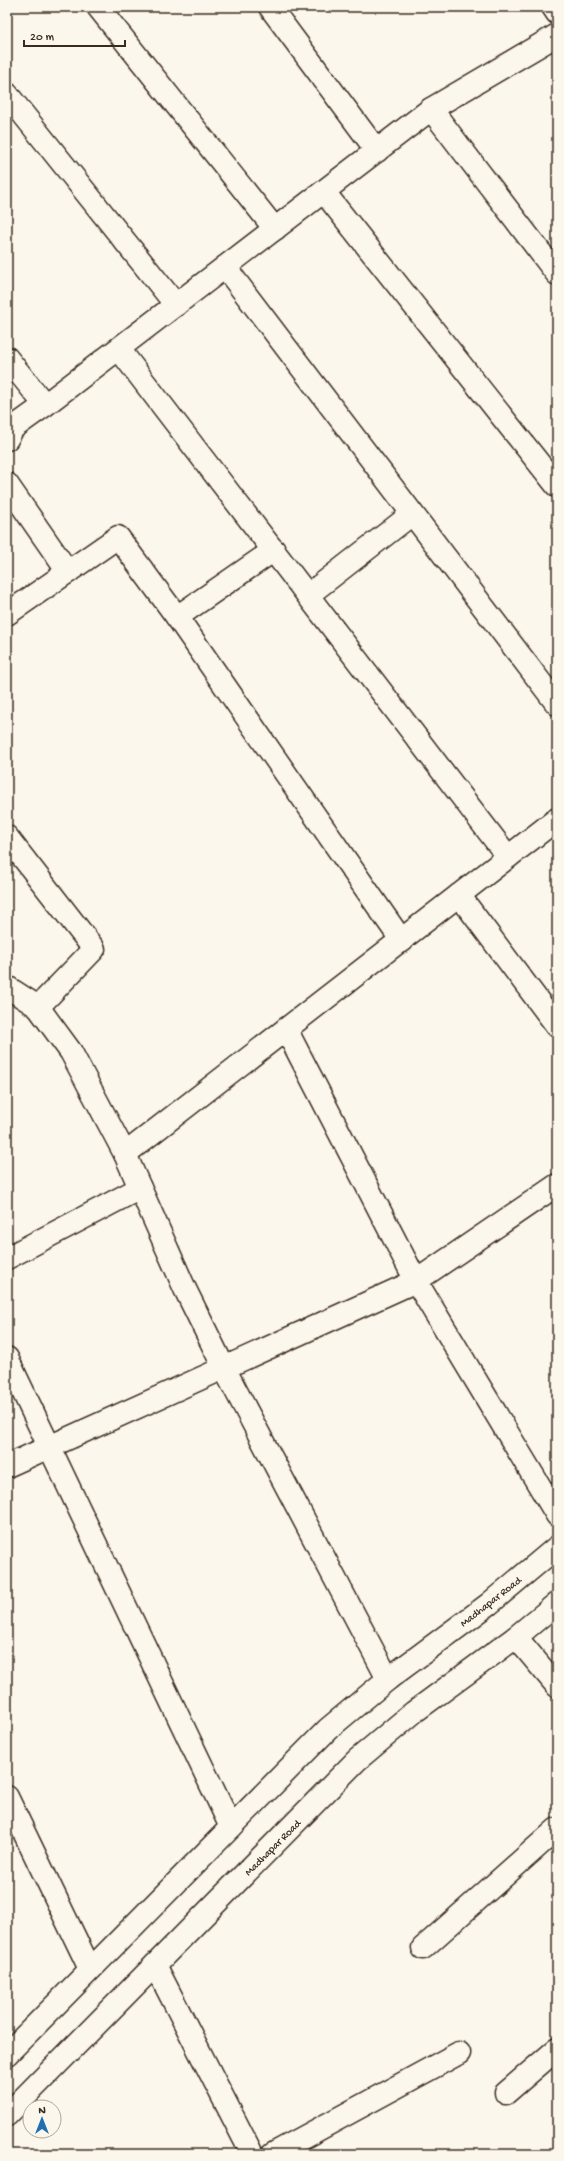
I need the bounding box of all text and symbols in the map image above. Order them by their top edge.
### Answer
scale bar [24,22,125,48]
text: 20 m [30,31,55,45]
street label: Madhapar Road [458,1574,525,1630]
street label: Madhapar Road [243,1817,305,1879]
north arrow [22,2099,62,2139]
text: N [38,2105,46,2117]

